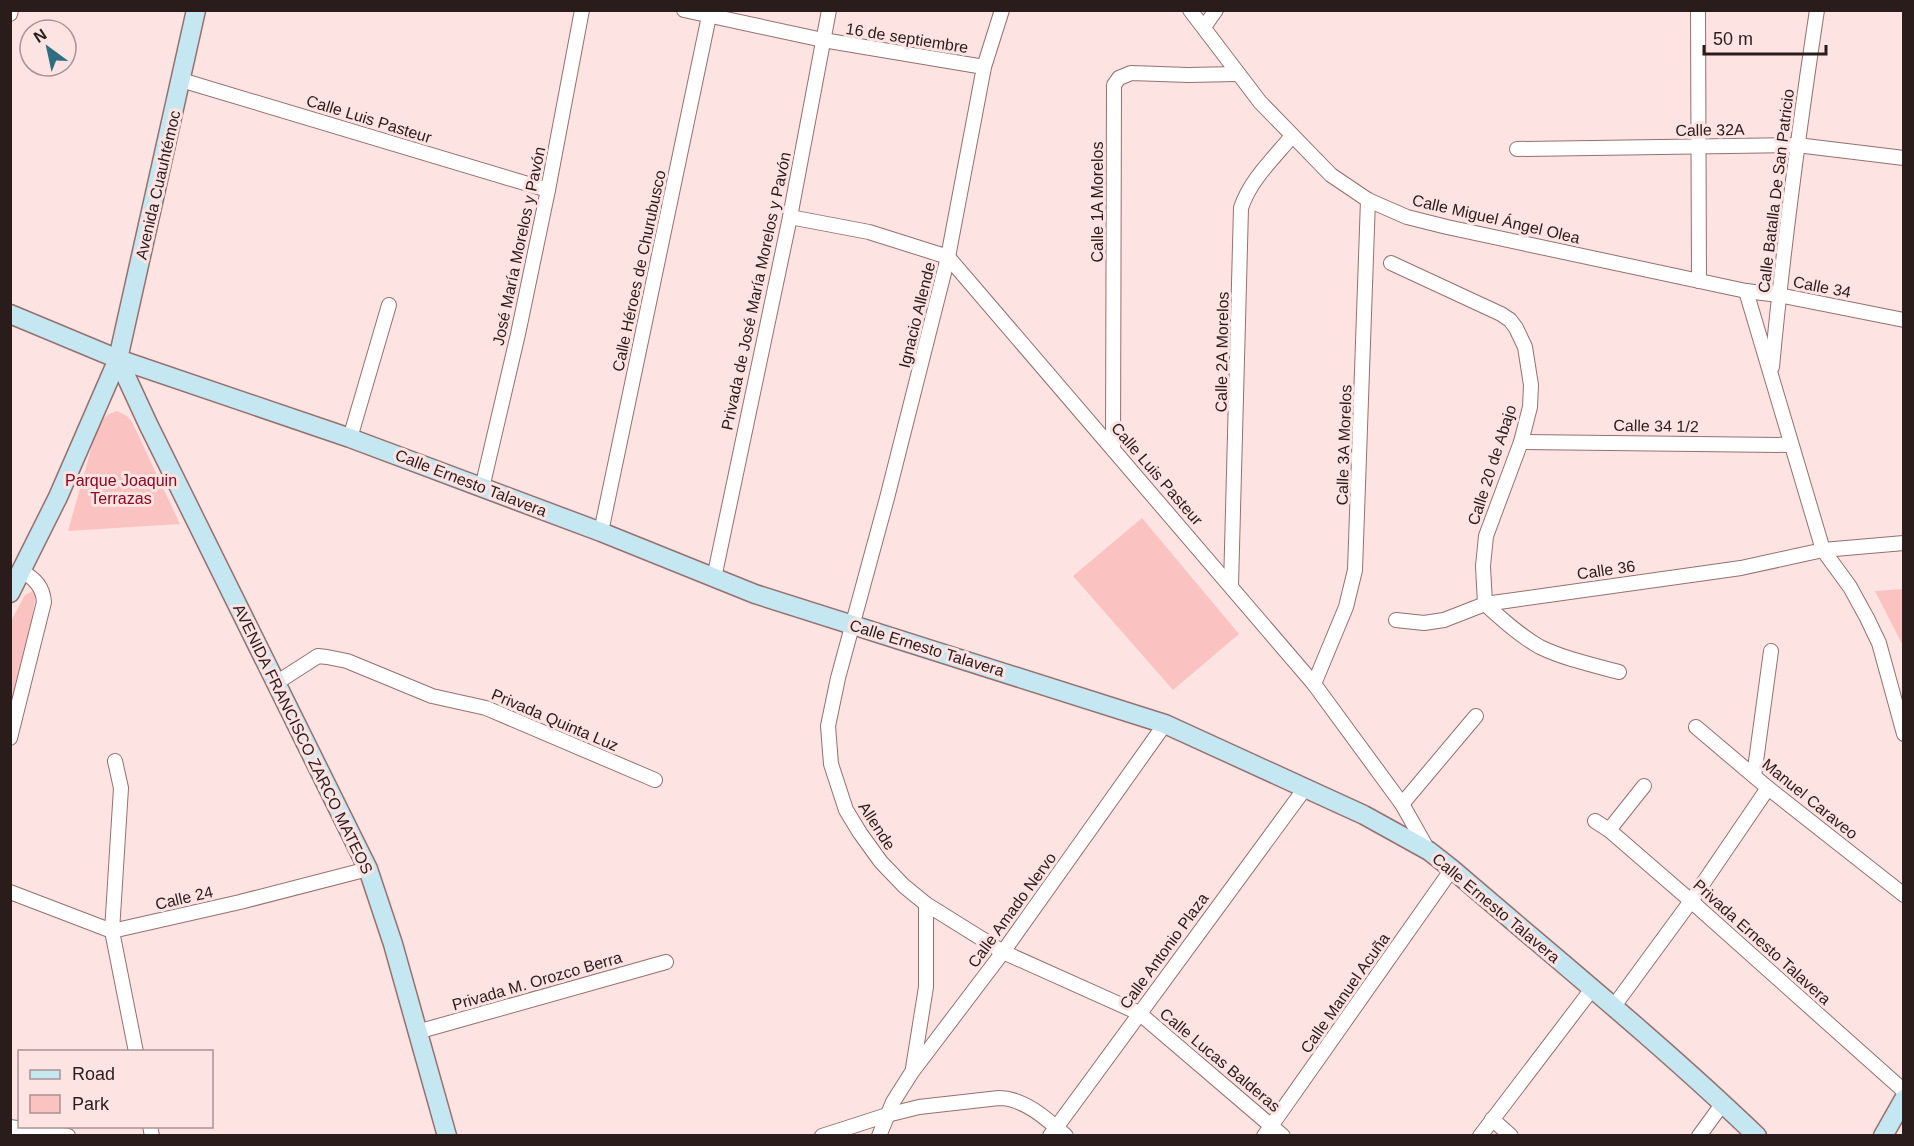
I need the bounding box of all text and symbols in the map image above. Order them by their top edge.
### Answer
north arrow [18,18,78,78]
scale bar [1704,18,1826,56]
street label: 16 de septiembre [845,20,969,56]
text: N [31,26,50,46]
text: 50 m [1713,29,1753,49]
street label: Calle Batalla De San Patricio [1755,88,1797,294]
street label: Calle Luis Pasteur [304,92,434,146]
street label: Avenida Cuauhtémoc [133,109,183,261]
street label: Calle 32A [1675,121,1745,139]
street label: Calle 1A Morelos [1089,142,1106,262]
street label: José María Morelos y Pavón [490,145,548,347]
street label: Privada de José María Morelos y Pavón [718,150,794,432]
street label: Calle Héroes de Churubusco [609,169,669,373]
street label: Calle Miguel Ángel Olea [1410,190,1582,247]
street label: Ignacio Allende [896,260,938,370]
street label: Calle 34 [1792,273,1853,301]
street label: Calle 2A Morelos [1212,291,1232,413]
street label: Calle 3A Morelos [1333,384,1355,506]
street label: Calle 20 de Abajo [1465,403,1519,527]
street label: Calle 34 1/2 [1613,417,1699,435]
street label: Calle Luis Pasteur [1108,419,1206,529]
street label: Calle Ernesto Talavera [393,446,549,520]
park label: Parque Joaquin Terrazas [65,472,177,507]
street label: Calle 36 [1576,557,1636,583]
street label: AVENIDA FRANCISCO ZARCO MATEOS [230,601,376,877]
street label: Calle Ernesto Talavera [848,616,1006,680]
street label: Privada Quinta Luz [489,686,621,754]
street label: Manuel Caraveo [1759,755,1861,843]
street label: Allende [855,799,899,853]
street label: Calle Amado Nervo [965,849,1059,971]
street label: Calle Ernesto Talavera [1429,850,1563,966]
street label: Privada Ernesto Talavera [1690,876,1834,1008]
street label: Calle 24 [153,883,215,913]
street label: Calle Antonio Plaza [1116,890,1212,1012]
street label: Calle Manuel Acuña [1297,930,1393,1056]
street label: Privada M. Orozco Berra [450,949,624,1013]
street label: Calle Lucas Balderas [1157,1005,1283,1115]
legend [18,1050,213,1128]
text: Road [72,1064,115,1084]
text: Park [72,1094,110,1114]

